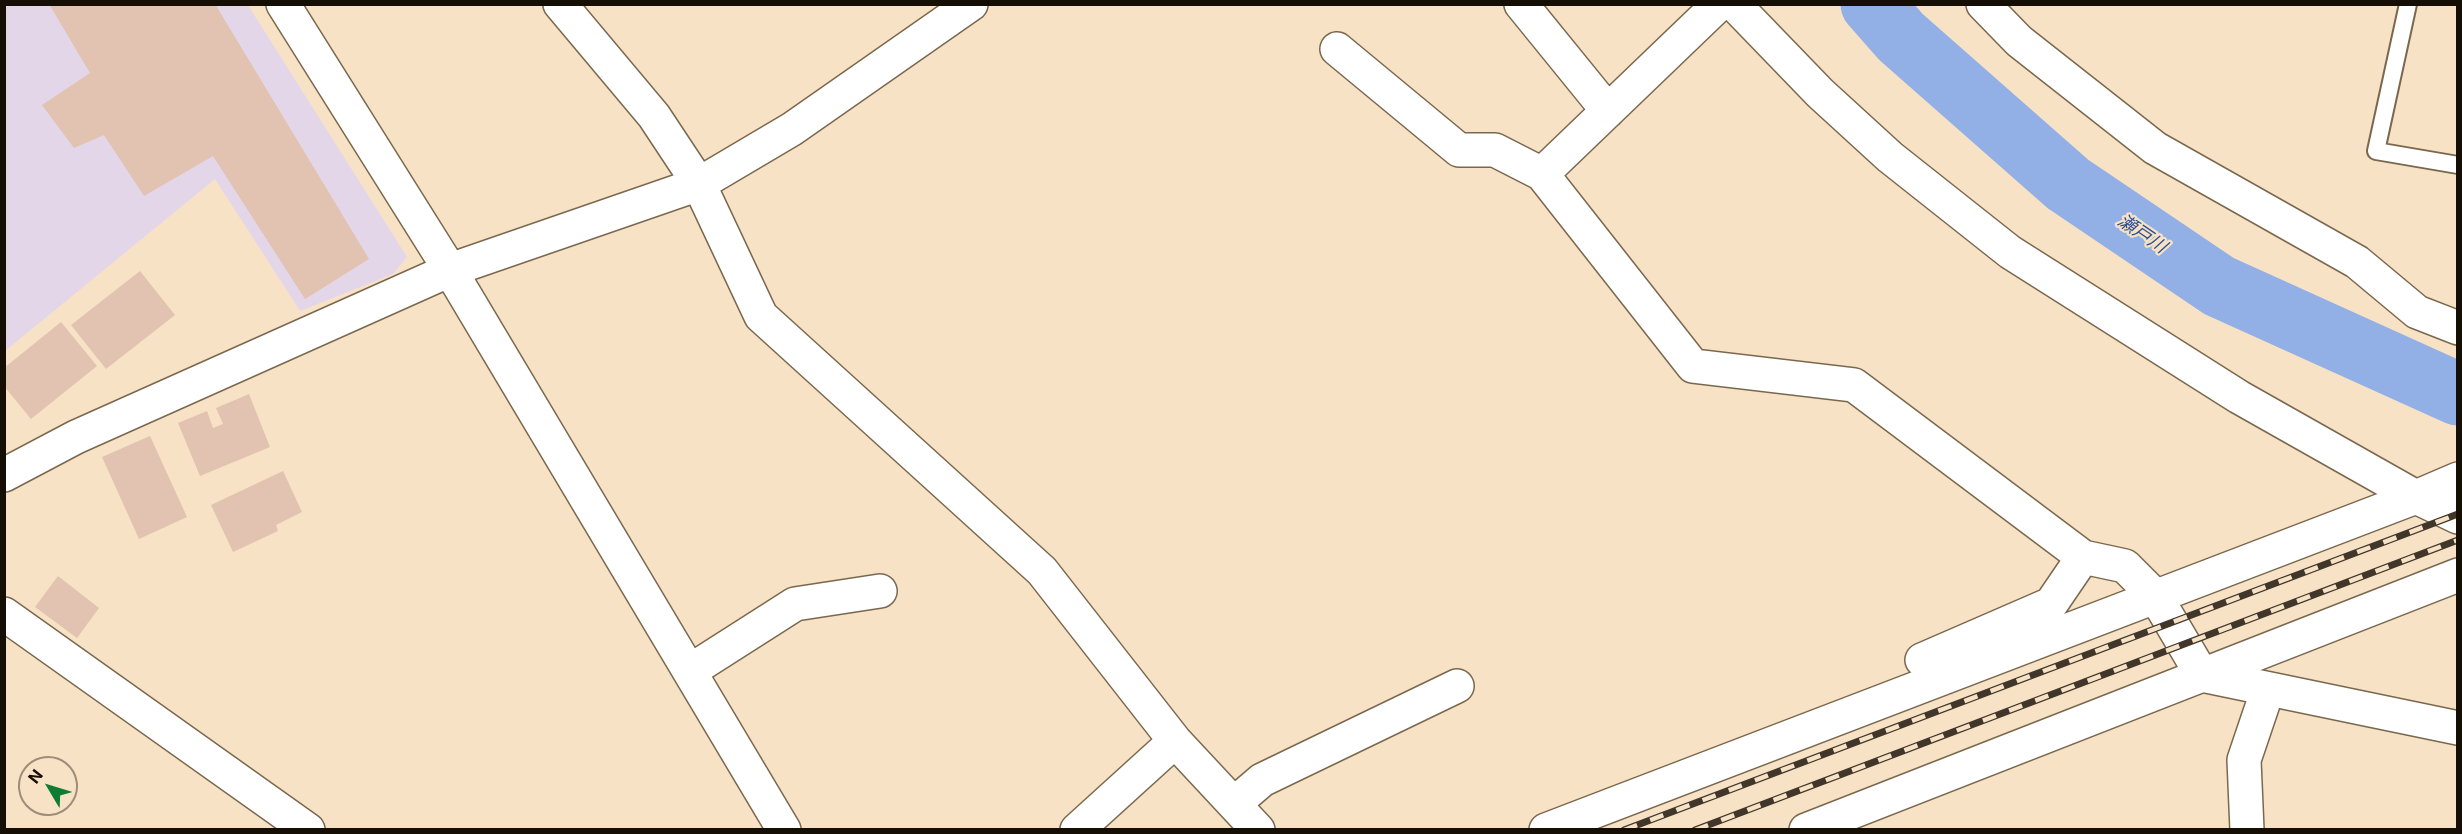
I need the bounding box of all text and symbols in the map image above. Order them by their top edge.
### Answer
water label: 瀬戸川 [2114,210,2170,258]
north arrow [18,756,78,816]
text: N [24,765,47,787]

